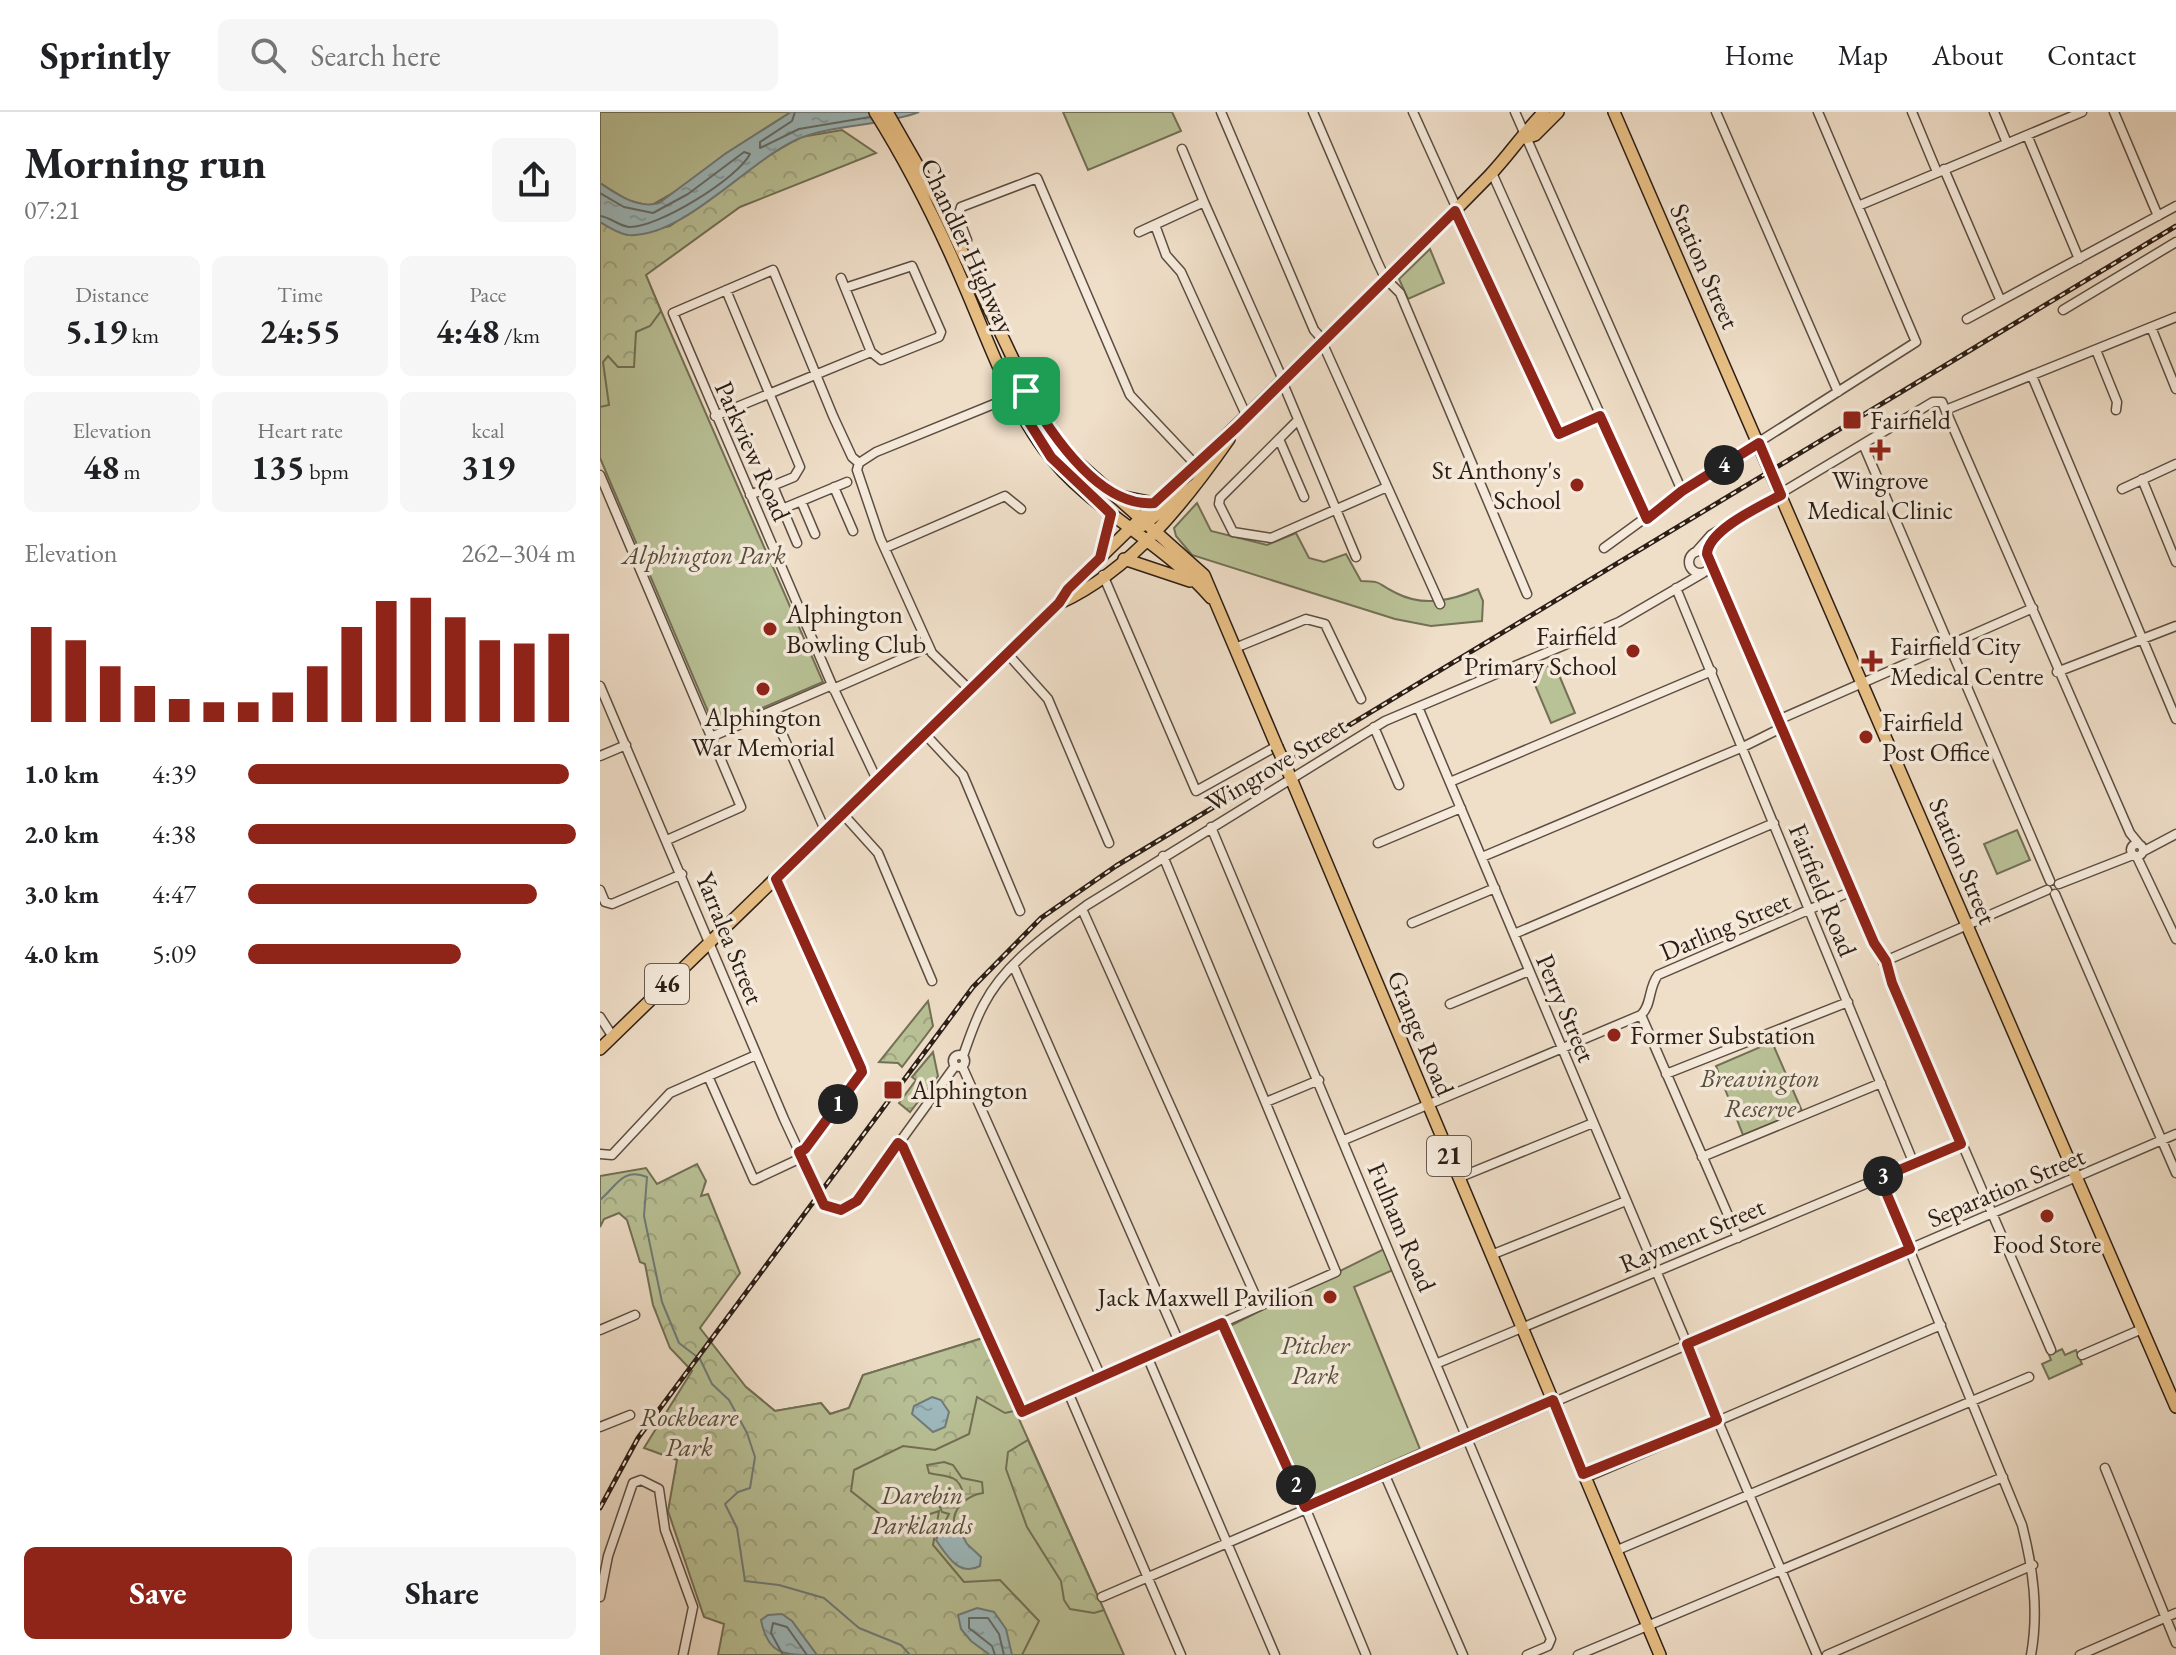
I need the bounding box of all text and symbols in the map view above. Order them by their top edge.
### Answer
search box [218,19,778,91]
text: Sprintly [40,31,170,80]
icon: search [246,33,290,77]
text: Search here [310,36,441,75]
text: Home [1724,37,1794,73]
text: Map [1838,37,1888,73]
text: About [1932,37,2003,73]
text: Contact [2047,37,2136,73]
text: Morning run [24,134,266,191]
button: share [492,138,576,222]
street label: Chandler Highway [912,153,1024,340]
text: 07:21 [24,193,80,227]
street label: Station Street [1662,198,1748,334]
text: Distance [75,280,149,309]
text: Time [277,280,323,309]
text: Pace [470,280,506,309]
text: 5.19 [65,309,127,353]
text: 24:55 [259,309,341,353]
text: 4:48 [436,309,499,353]
text: km [127,321,159,350]
text: /km [499,321,540,350]
pin [992,357,1060,425]
icon: arrive [1004,369,1048,413]
street label: Parkview Road [707,376,799,527]
place label: Fairfield [1870,403,1952,437]
marker: Fairfield [1841,409,1863,431]
text: Elevation [72,416,152,445]
text: Heart rate [257,416,343,445]
text: kcal [471,416,505,445]
marker: Wingrove Medical Clinic [1869,439,1891,461]
text: 48 [83,445,119,489]
text: 135 [251,445,305,489]
text: 319 [461,445,515,489]
pin: 4 [1704,445,1744,485]
text: 4 [1718,450,1730,479]
place label: St Anthony's School [1432,453,1561,517]
text: m [119,457,141,486]
text: bpm [305,457,349,486]
place label: Wingrove Medical Clinic [1807,463,1953,527]
marker: St Anthony's School [1568,476,1586,494]
text: Elevation [24,536,118,570]
text: 262–304 m [461,536,576,570]
park label: Alphington Park [620,538,786,572]
place label: Alphington Bowling Club [785,597,926,661]
place label: Fairfield Primary School [1464,619,1618,683]
marker: Alphington Bowling Club [761,620,779,638]
place label: Fairfield City Medical Centre [1890,629,2044,693]
marker: Fairfield Primary School [1624,642,1642,660]
marker: Fairfield City Medical Centre [1861,650,1883,672]
marker: Alphington War Memorial [754,680,772,698]
place label: Alphington War Memorial [691,700,835,764]
place label: Fairfield Post Office [1882,705,1990,769]
street label: Wingrove Street [1199,708,1353,820]
marker: Fairfield Post Office [1857,728,1875,746]
text: 1.0 km [24,757,99,791]
text: 4:39 [152,757,196,791]
street label: Station Street [1921,793,2005,929]
text: 2.0 km [24,817,99,851]
text: 4:38 [152,817,196,851]
street label: Fairfield Road [1781,818,1865,962]
street label: Yarralea Street [688,867,772,1009]
text: 3.0 km [24,877,99,911]
text: 4:47 [152,877,196,911]
street label: Darling Street [1655,883,1795,969]
text: 4.0 km [24,937,99,971]
text: 5:09 [152,937,196,971]
street label: Perry Street [1528,949,1604,1067]
road number: 46 [645,964,689,1004]
street label: Grange Road [1379,965,1463,1102]
place label: Former Substation [1630,1018,1816,1052]
marker: Former Substation [1605,1026,1623,1044]
park label: Breavington Reserve [1699,1061,1820,1125]
place label: Alphington [910,1073,1028,1107]
marker: Alphington [882,1079,904,1101]
pin: 1 [818,1084,858,1124]
text: 1 [832,1089,844,1118]
road number: 21 [1427,1136,1471,1176]
street label: Separation Street [1922,1139,2090,1235]
pin: 3 [1863,1156,1903,1196]
street label: Fulham Road [1360,1157,1445,1297]
text: 3 [1877,1161,1889,1190]
street label: Rayment Street [1614,1189,1770,1281]
marker: Food Store [2038,1207,2056,1225]
place label: Food Store [1993,1227,2101,1261]
place label: Jack Maxwell Pavilion [1095,1280,1314,1314]
marker: Jack Maxwell Pavilion [1321,1288,1339,1306]
park label: Pitcher Park [1281,1328,1351,1392]
park label: Rockbeare Park [640,1400,739,1464]
pin: 2 [1276,1465,1316,1505]
text: 2 [1290,1470,1302,1499]
park label: Darebin Parklands [871,1478,974,1542]
button: Save [24,1547,292,1639]
button: Share [308,1547,576,1639]

